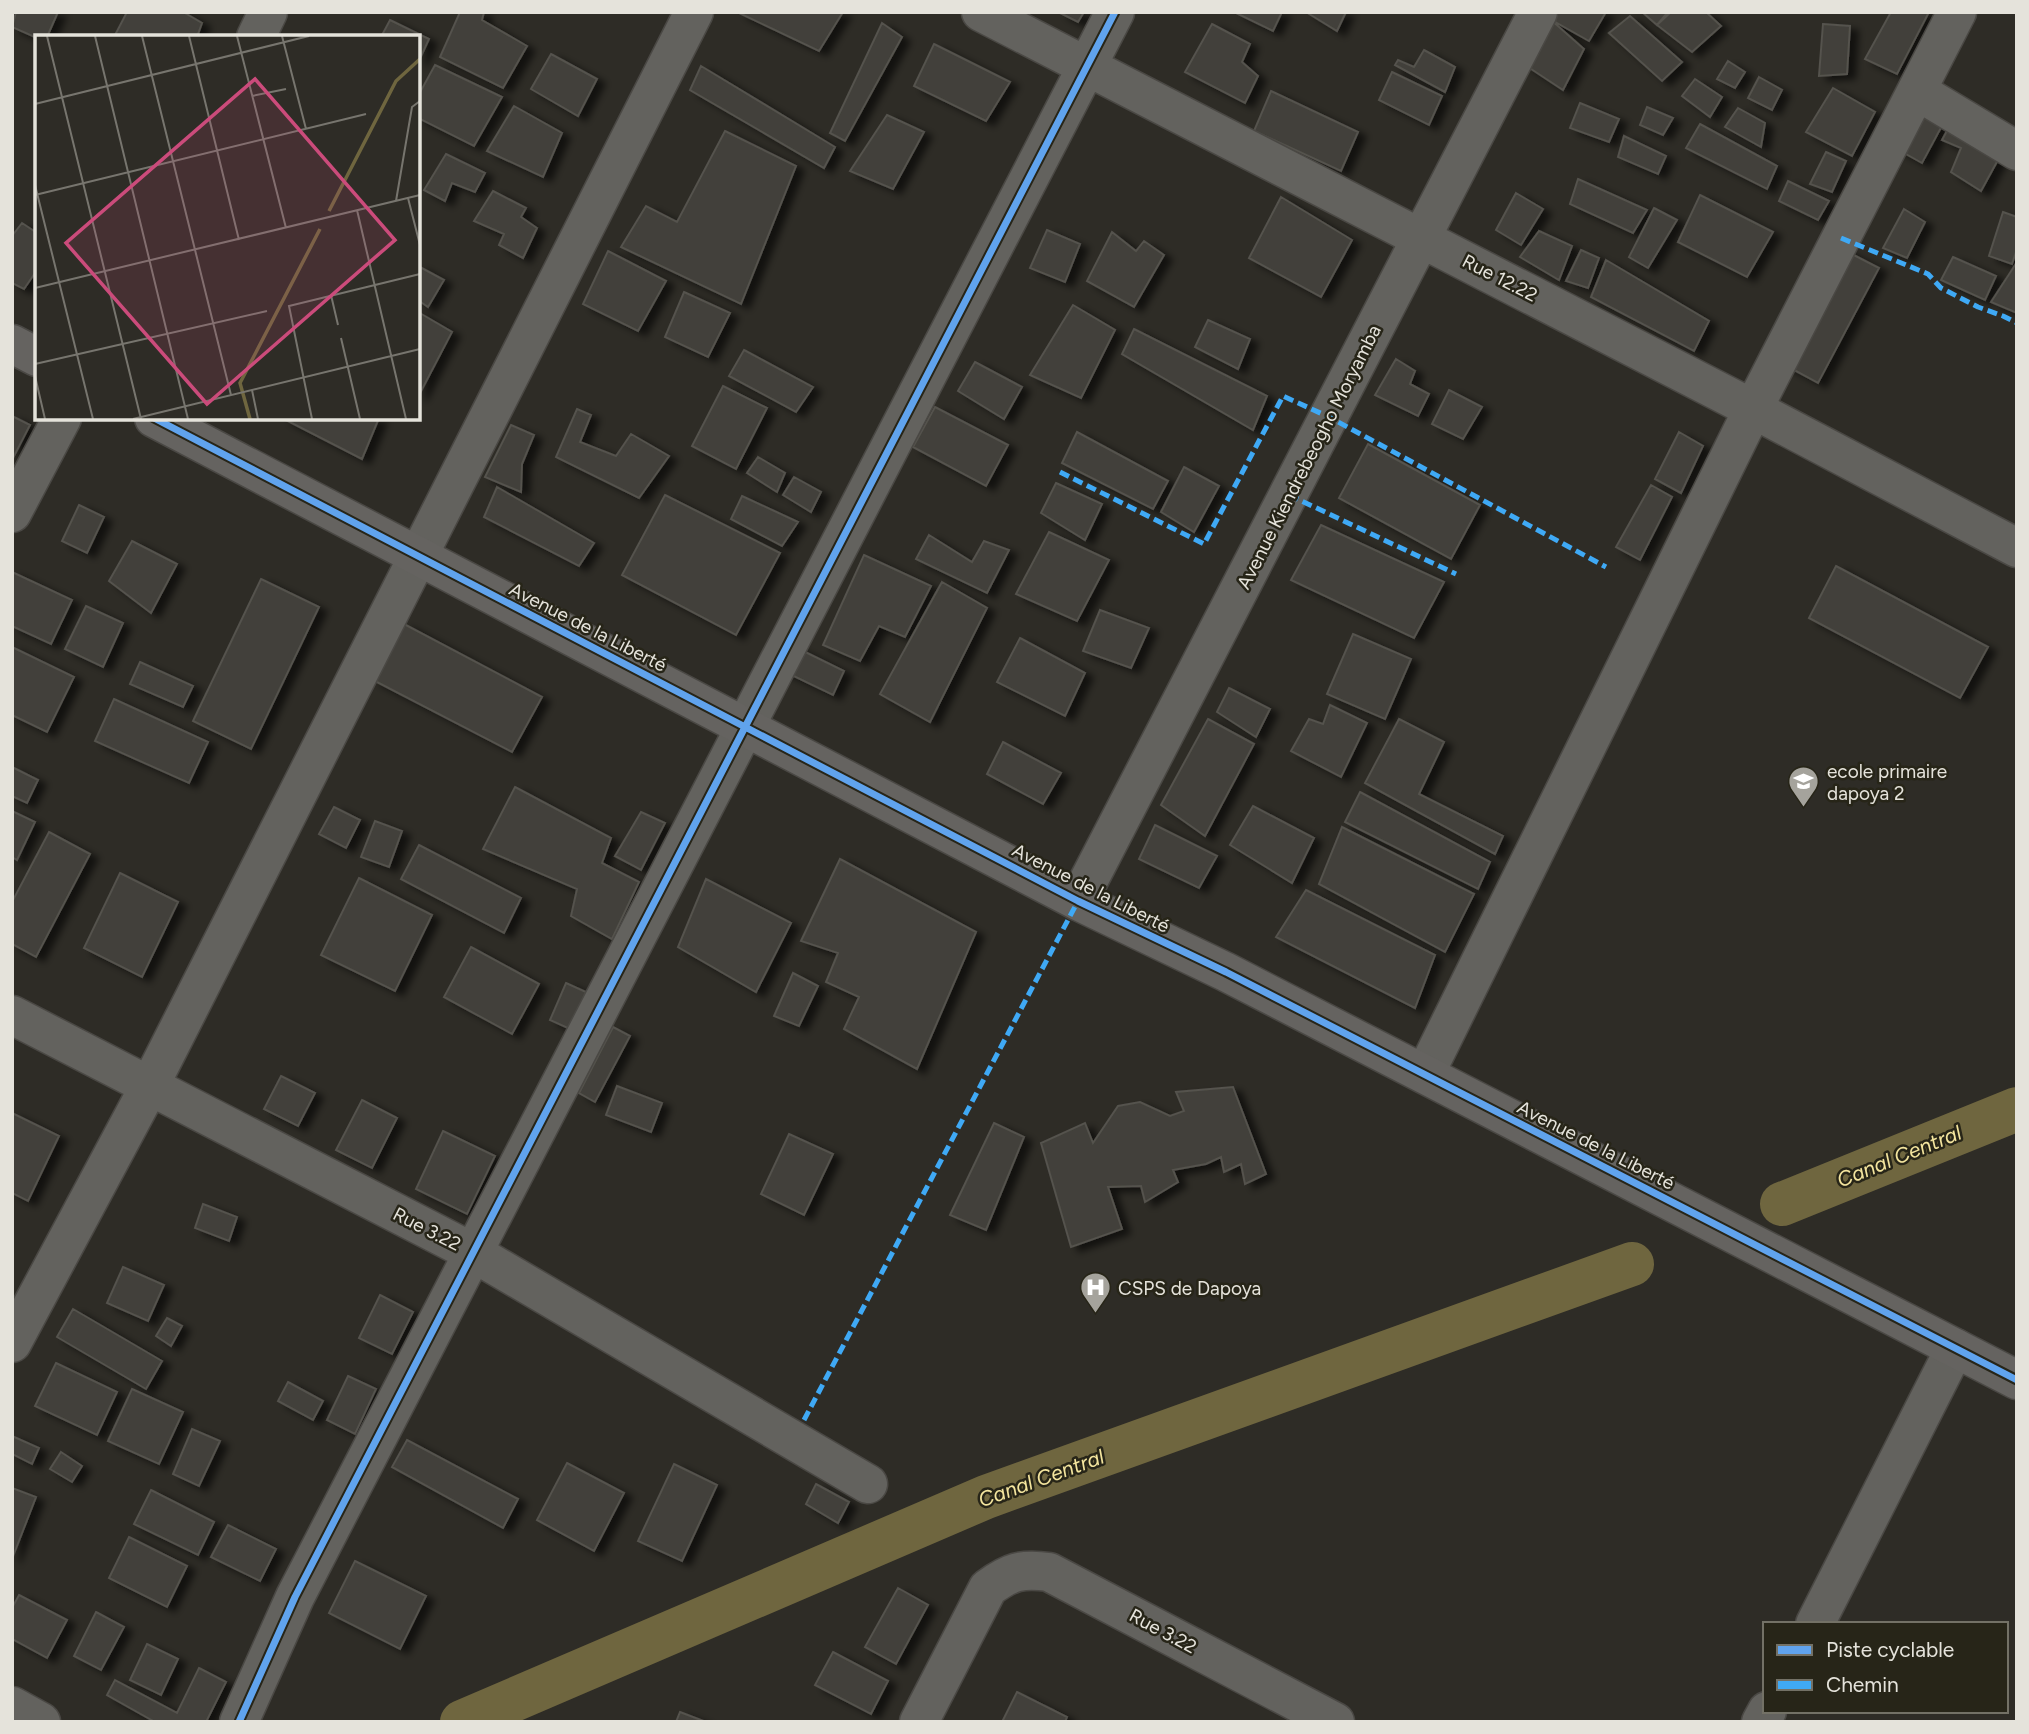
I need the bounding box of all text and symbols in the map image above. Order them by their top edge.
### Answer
inset map [35,35,420,420]
street label: Rue 12.22 [1459,249,1541,307]
street label: Avenue Kiendrebeogho Moryamba [1232,321,1386,593]
street label: Avenue de la Liberté [505,577,671,677]
place label: ecole primaire dapoya 2 [1827,760,1947,805]
school or university icon: ecole primaire dapoya 2 [1787,765,1821,809]
street label: Avenue de la Liberté [1008,838,1174,938]
street label: Avenue de la Liberté [1513,1095,1679,1195]
water label: Canal Central [1833,1120,1965,1192]
street label: Rue 3.22 [389,1202,465,1256]
hospital icon: CSPS de Dapoya [1078,1271,1112,1315]
place label: CSPS de Dapoya [1118,1277,1261,1300]
water label: Canal Central [975,1444,1108,1512]
street label: Rue 3.22 [1125,1604,1201,1658]
legend [1763,1622,2008,1713]
text: Piste cyclable [1826,1637,1954,1662]
text: Chemin [1826,1672,1899,1697]

